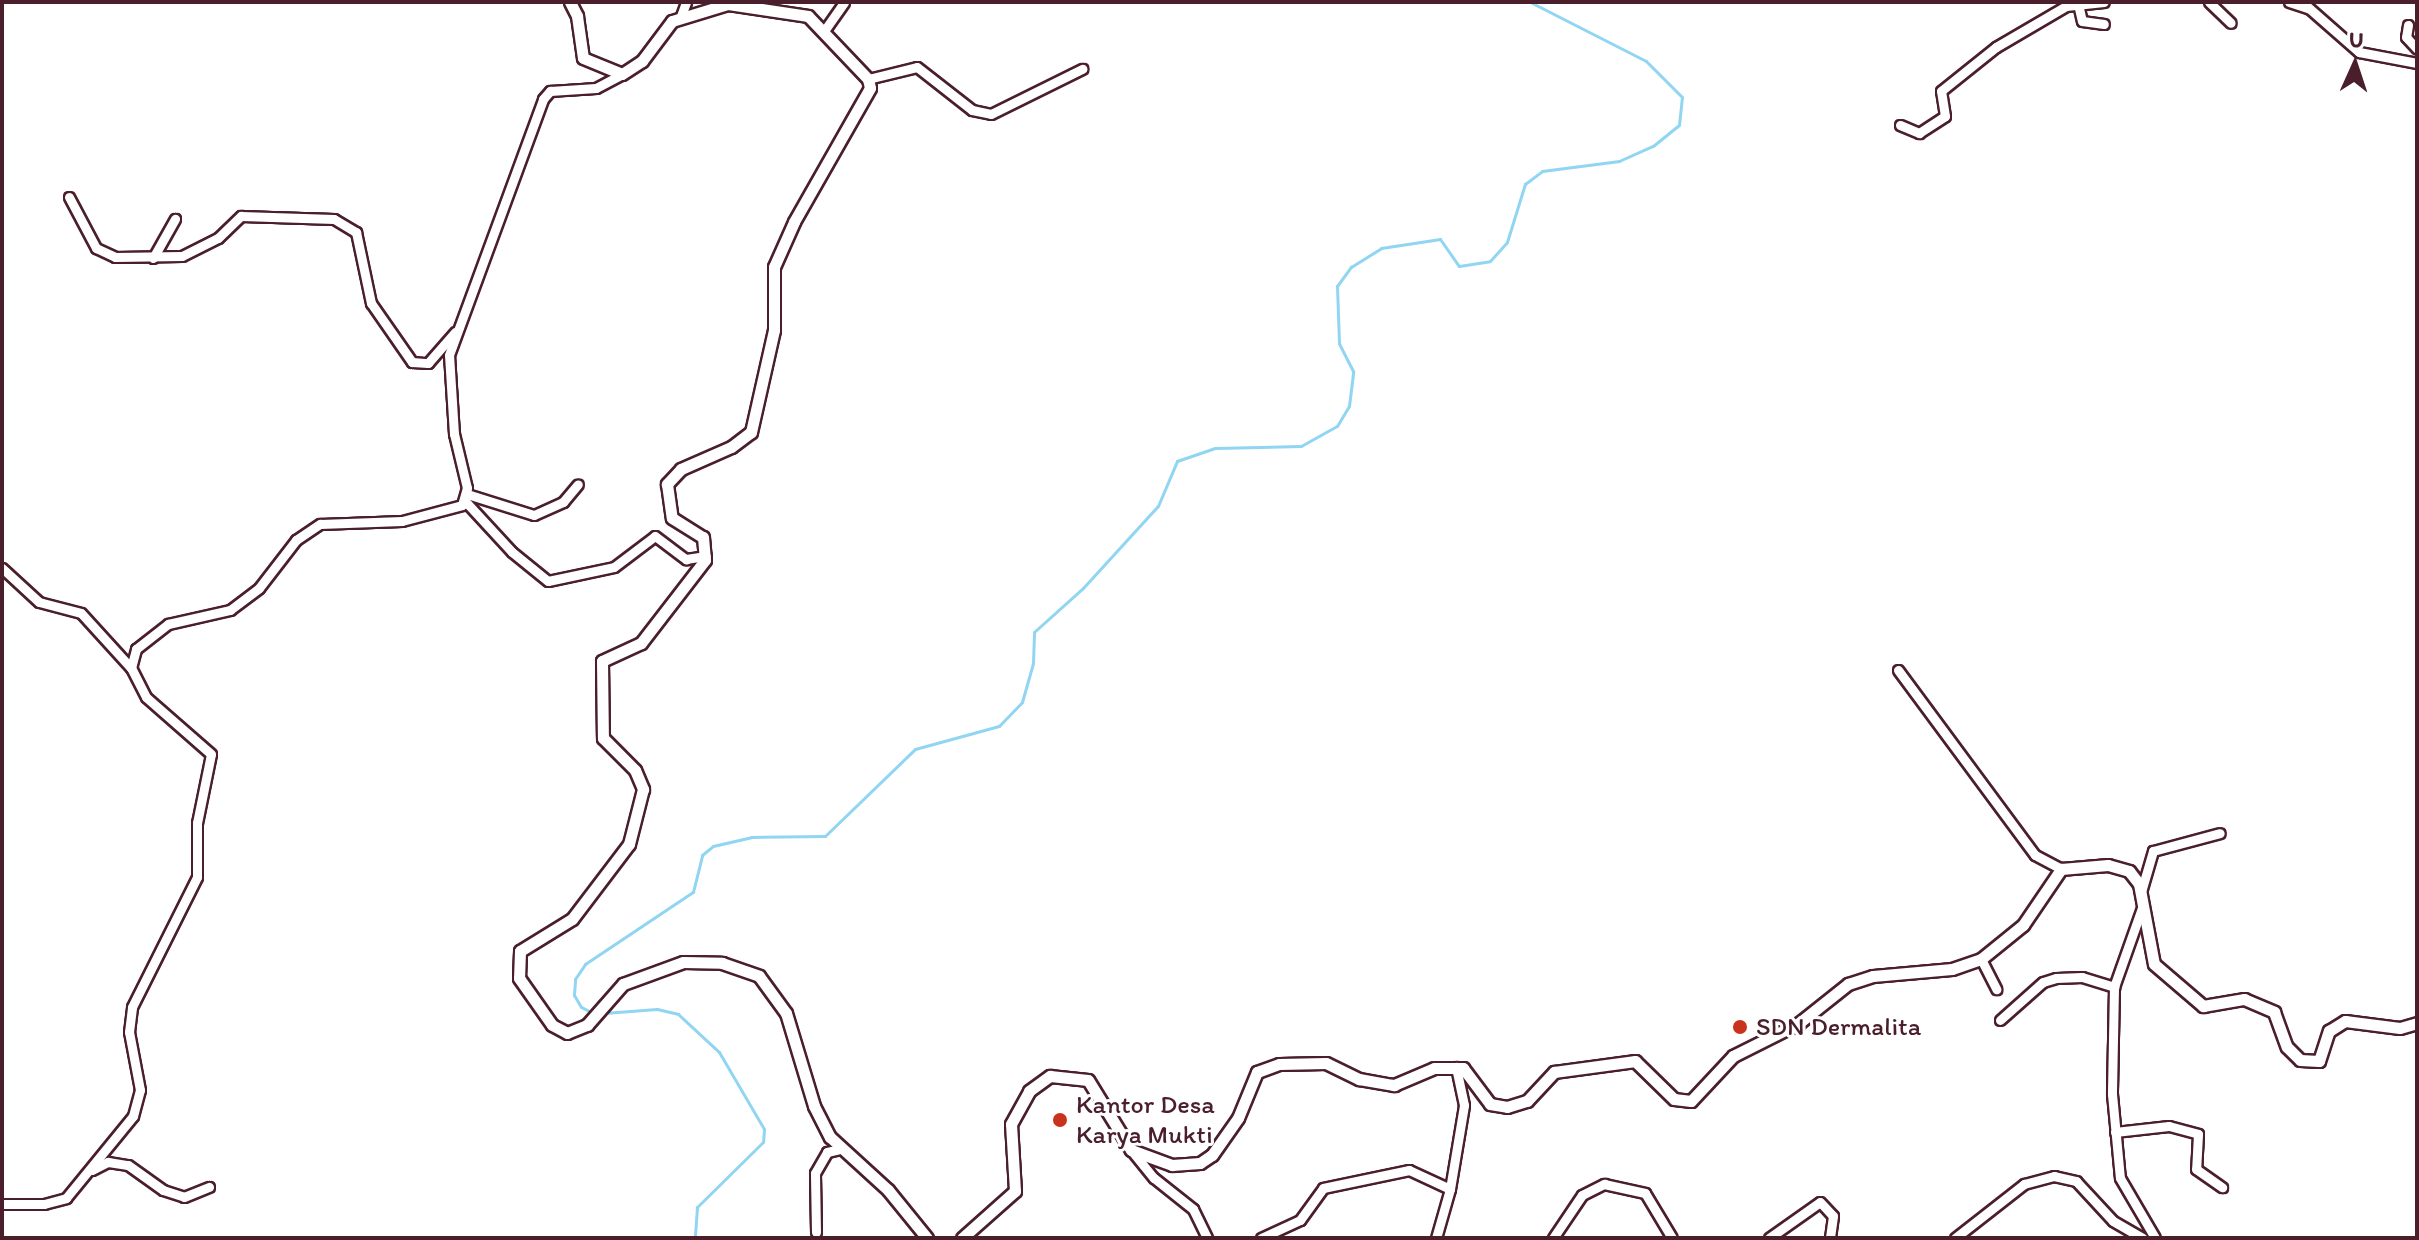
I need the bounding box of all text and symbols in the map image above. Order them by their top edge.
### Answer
north arrow [2315,24,2395,104]
text: U [2348,26,2364,53]
place label: SDN Dermalita [1756,1011,1921,1043]
marker: SDN Dermalita [1731,1018,1749,1036]
place label: Kantor Desa Karya Mukti [1076,1089,1214,1150]
marker: Kantor Desa Karya Mukti [1051,1111,1069,1129]

